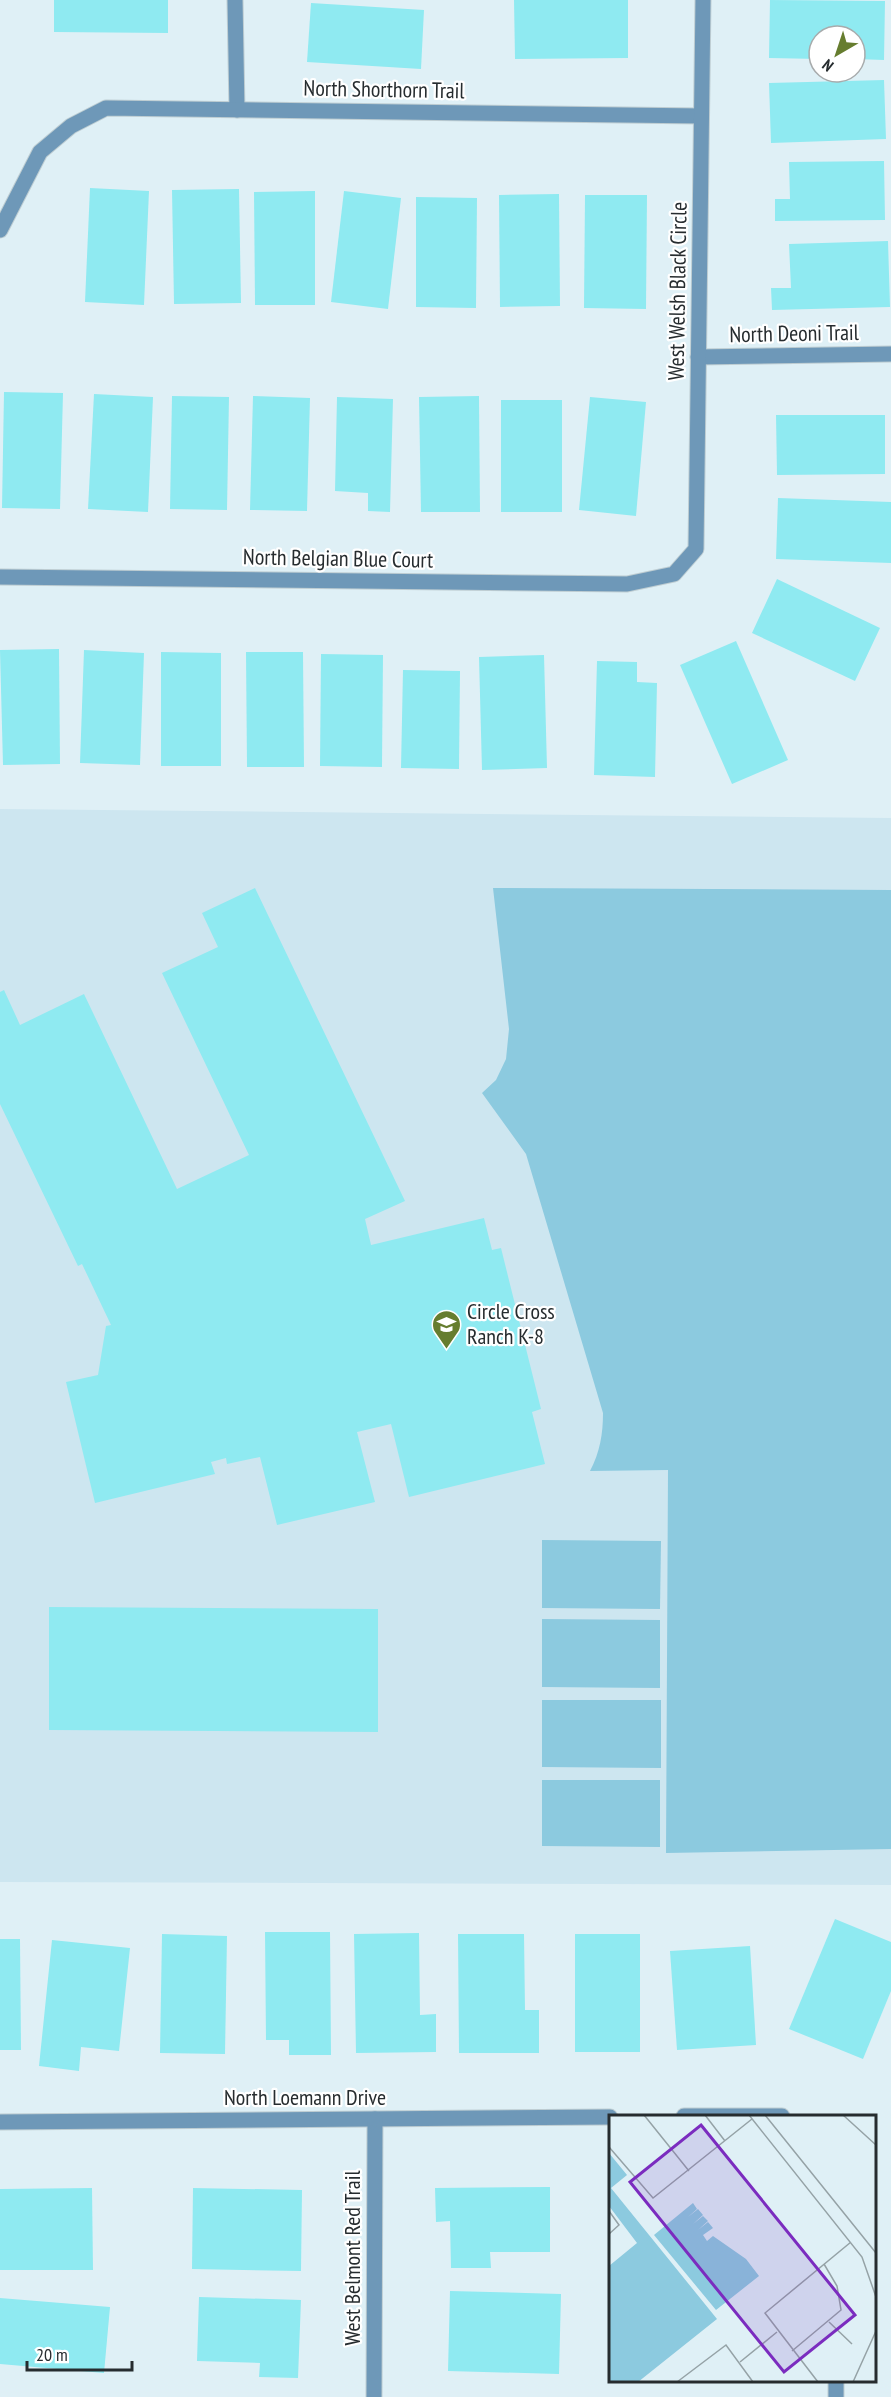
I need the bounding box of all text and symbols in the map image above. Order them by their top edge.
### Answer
north arrow [807,24,867,84]
text: N [818,55,837,76]
street label: North Shorthorn Trail [303,74,466,104]
street label: West Welsh Black Circle [661,201,693,381]
street label: North Deoni Trail [729,318,860,348]
street label: North Belgian Blue Court [243,542,433,574]
place label: Circle Cross Ranch K-8 [467,1297,555,1350]
school or university icon: Circle Cross Ranch K-8 [430,1308,462,1350]
street label: North Loemann Drive [224,2083,386,2111]
inset map [609,2115,876,2382]
street label: West Belmont Red Trail [338,2170,366,2346]
scale bar [27,2334,132,2372]
text: 20 m [36,2343,68,2366]

